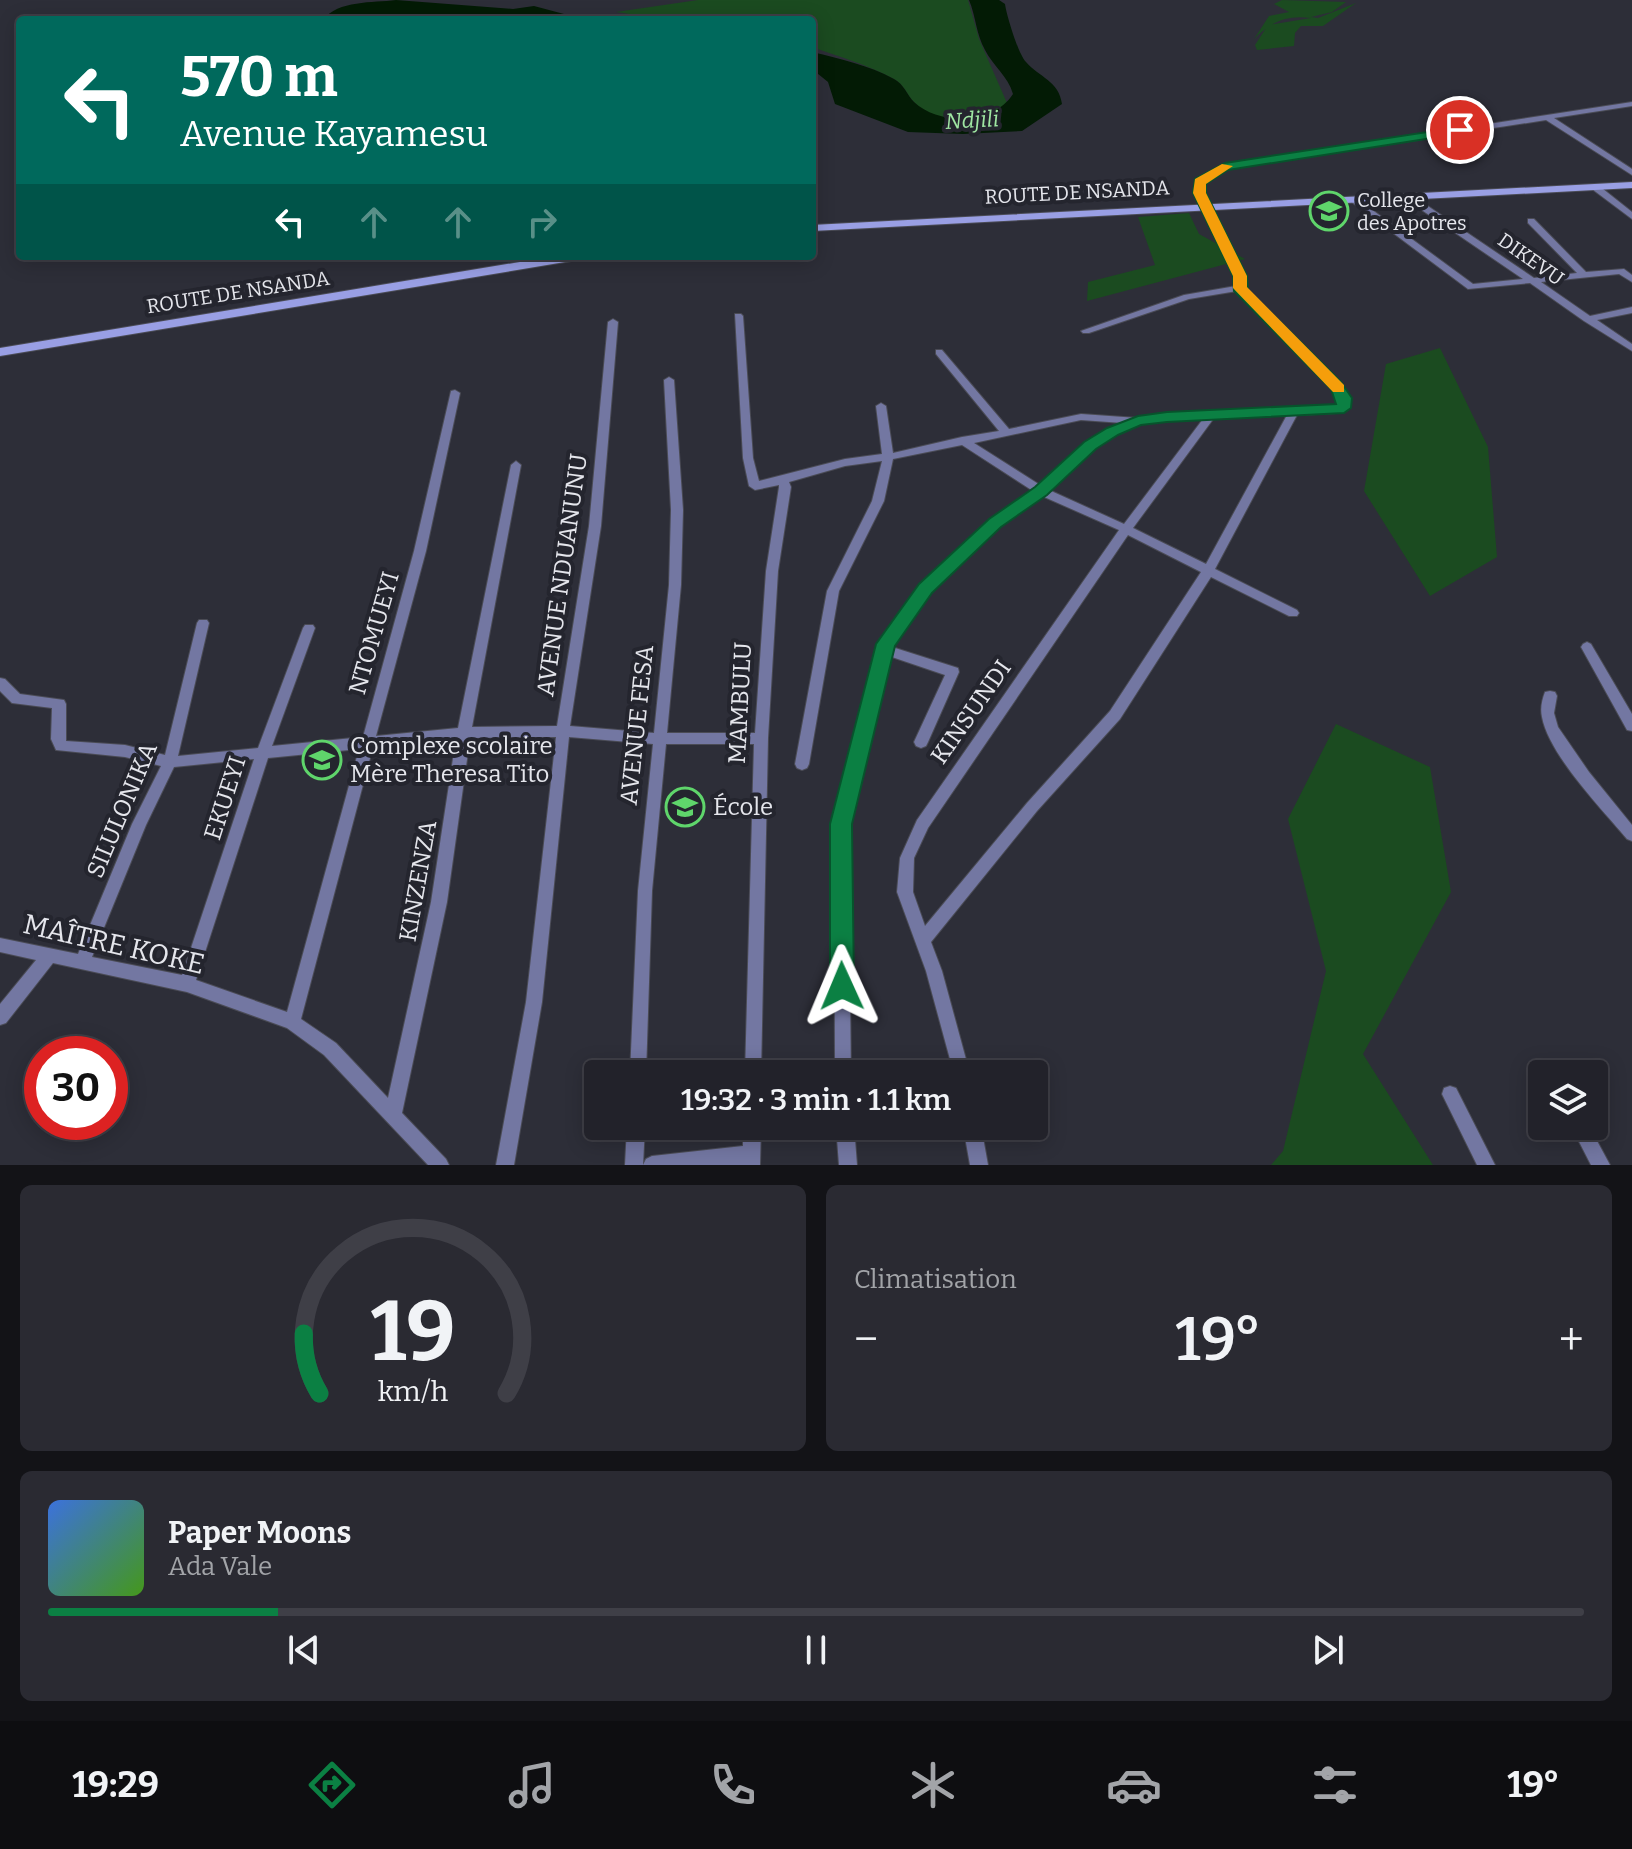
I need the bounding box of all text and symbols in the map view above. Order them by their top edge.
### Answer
text: 570 m [180,44,338,111]
icon: left [48,48,152,152]
pin [1426,96,1494,164]
water label: Ndjili [944,105,1000,135]
icon: arrive [1438,108,1482,152]
text: Avenue Kayamesu [180,112,488,156]
street label: ROUTE DE NSANDA [984,175,1171,209]
place label: College des Apotres [1357,188,1467,235]
school or university icon: College des Apotres [1308,190,1350,232]
icon: left [268,200,312,244]
icon: ahead [352,200,396,244]
icon: ahead [436,200,480,244]
icon: right [520,200,564,244]
street label: DIKEVU [1493,228,1569,290]
street label: ROUTE DE NSANDA [145,266,332,318]
street label: AVENUE NDUANUNU [531,452,593,698]
street label: NTOMUEYI [343,568,405,698]
street label: MAMBULU [723,641,757,765]
street label: AVENUE FESA [615,644,659,806]
street label: KINSUNDI [925,655,1017,769]
place label: Complexe scolaire Mère Theresa Tito [350,732,553,788]
street label: SILULONIKA [81,738,163,882]
school or university icon: Complexe scolaire Mère Theresa Tito [301,739,343,781]
street label: EKUEYI [198,753,252,843]
school or university icon: École [664,786,706,828]
place label: École [713,792,773,821]
street label: KINZENZA [394,818,442,944]
street label: MAÎTRE KOKE [20,907,208,981]
position arrow [800,944,884,1028]
speed limit sign: 30 [24,1036,128,1140]
map controls [1528,1060,1608,1140]
button: layers [1528,1060,1608,1140]
text: 19:32 · 3 min · 1.1 km [681,1082,951,1118]
text: Climatisation [854,1264,1017,1295]
text: 19 [370,1282,456,1382]
text: 19° [1175,1304,1262,1376]
text: − [854,1313,878,1366]
text: + [1559,1313,1584,1366]
text: km/h [378,1374,449,1409]
text: Paper Moons [168,1515,351,1551]
text: Ada Vale [168,1551,272,1582]
icon: previous [282,1628,326,1672]
icon: pause [794,1628,838,1672]
icon: next [1306,1628,1350,1672]
icon: directions [304,1757,360,1813]
icon: music [504,1757,560,1813]
icon: phone [705,1757,761,1813]
icon: climate [905,1757,961,1813]
icon: car [1106,1757,1162,1813]
icon: filters [1307,1757,1363,1813]
text: 19:29 [72,1763,159,1807]
text: 19° [1507,1763,1560,1807]

